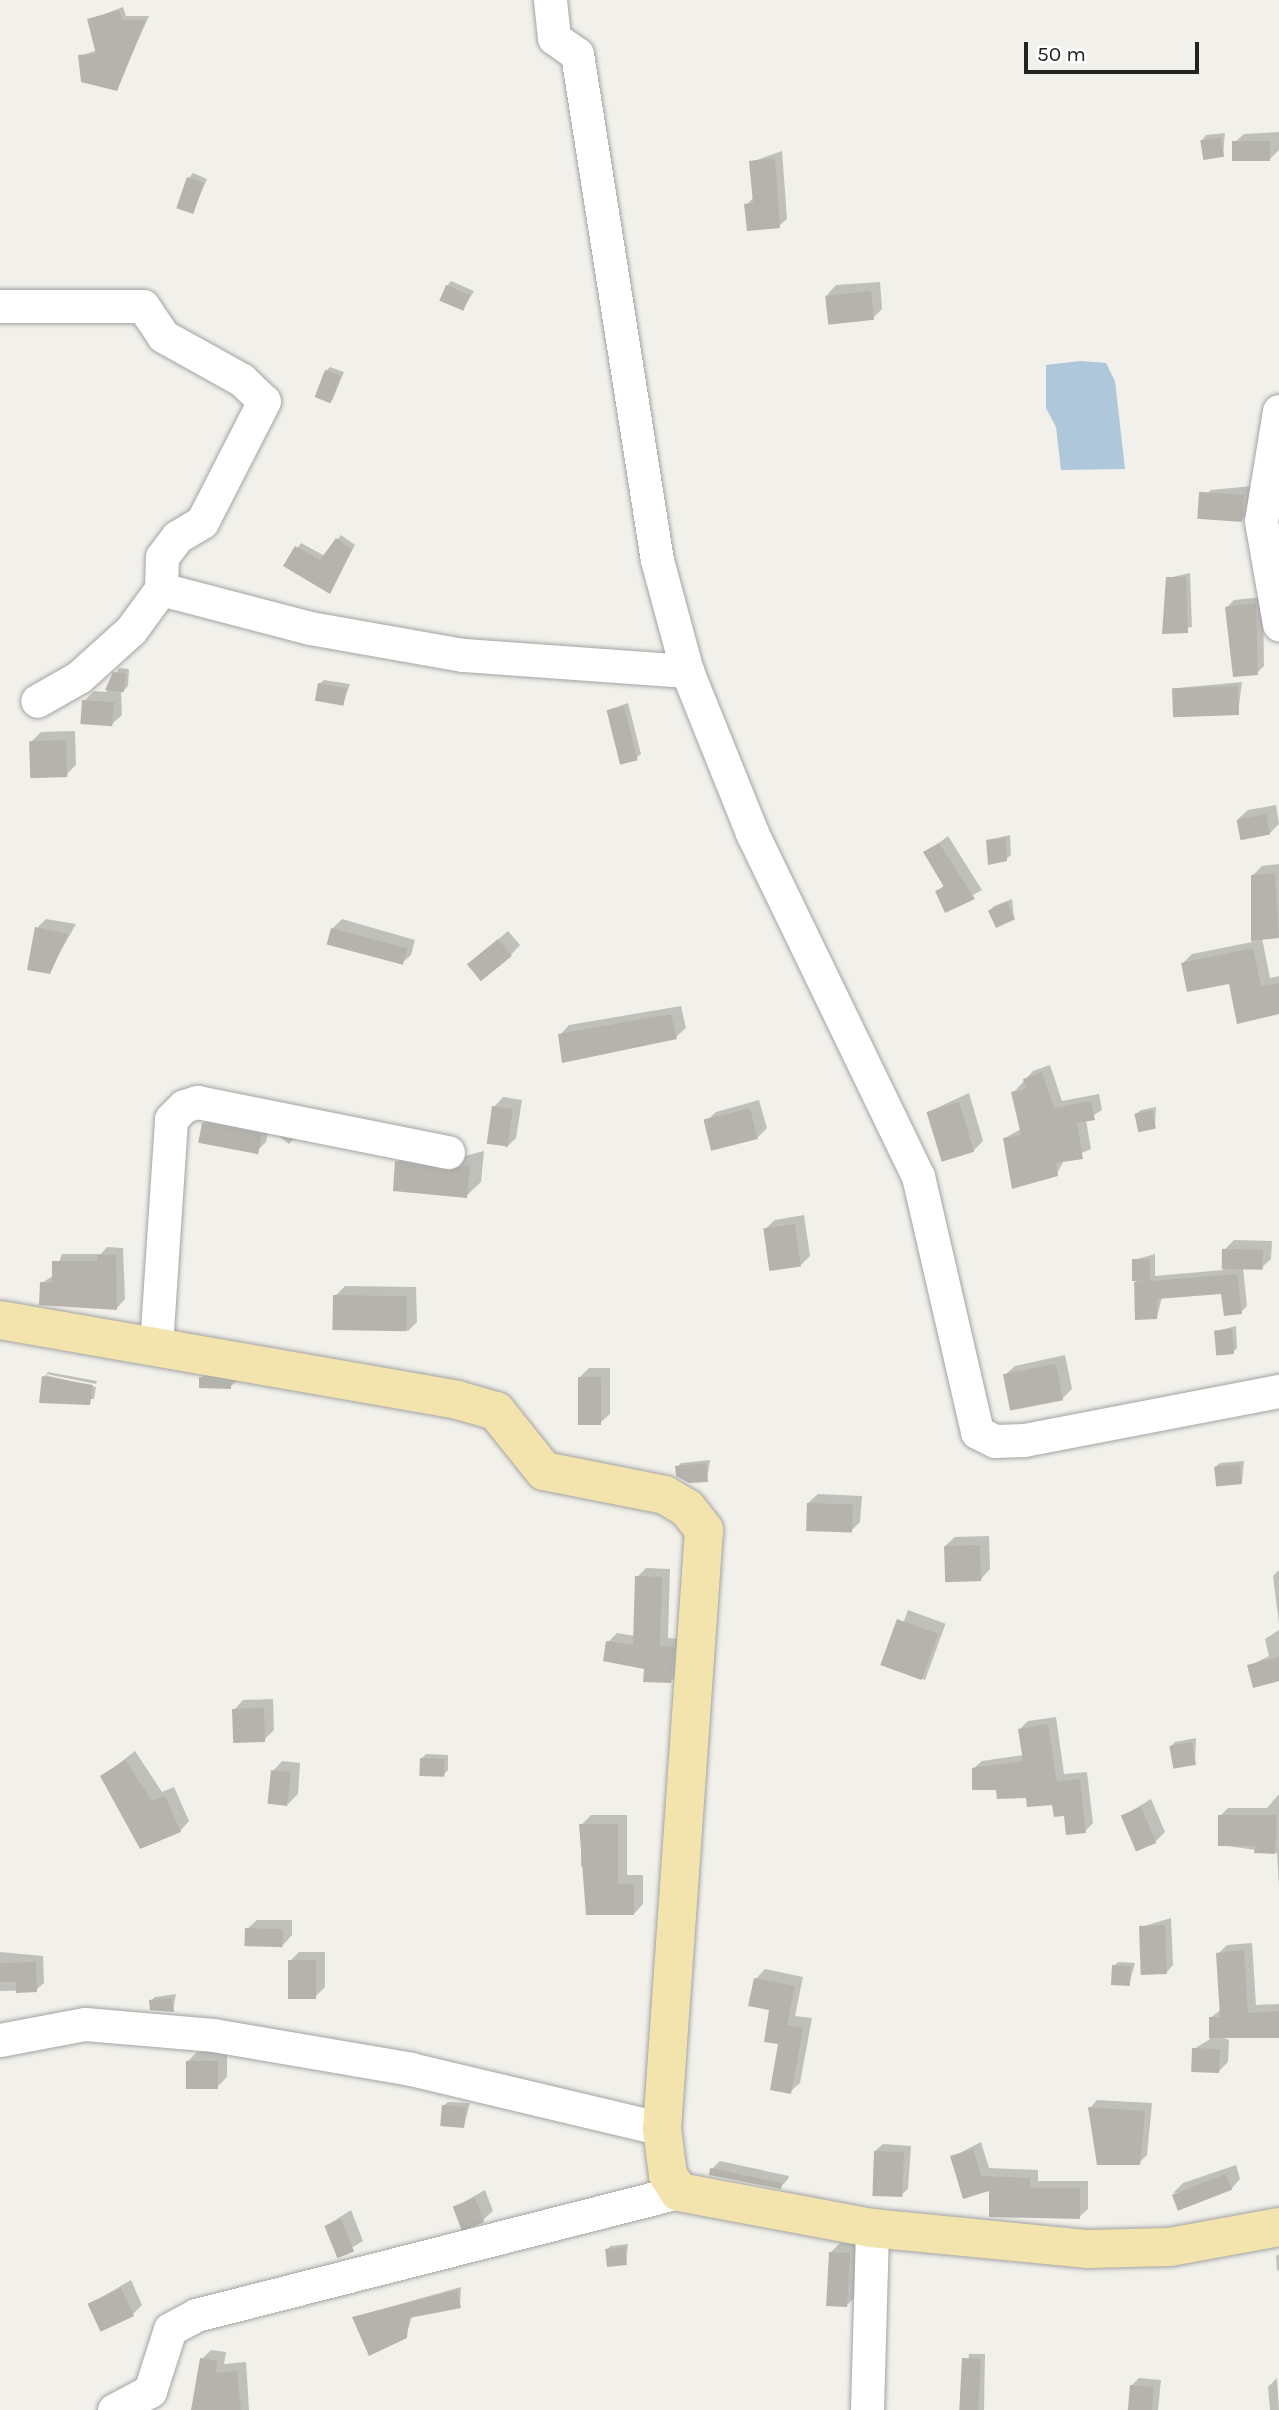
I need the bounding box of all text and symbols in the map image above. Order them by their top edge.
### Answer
scale bar [1027,28,1202,72]
text: 50 m [1037,42,1086,66]

